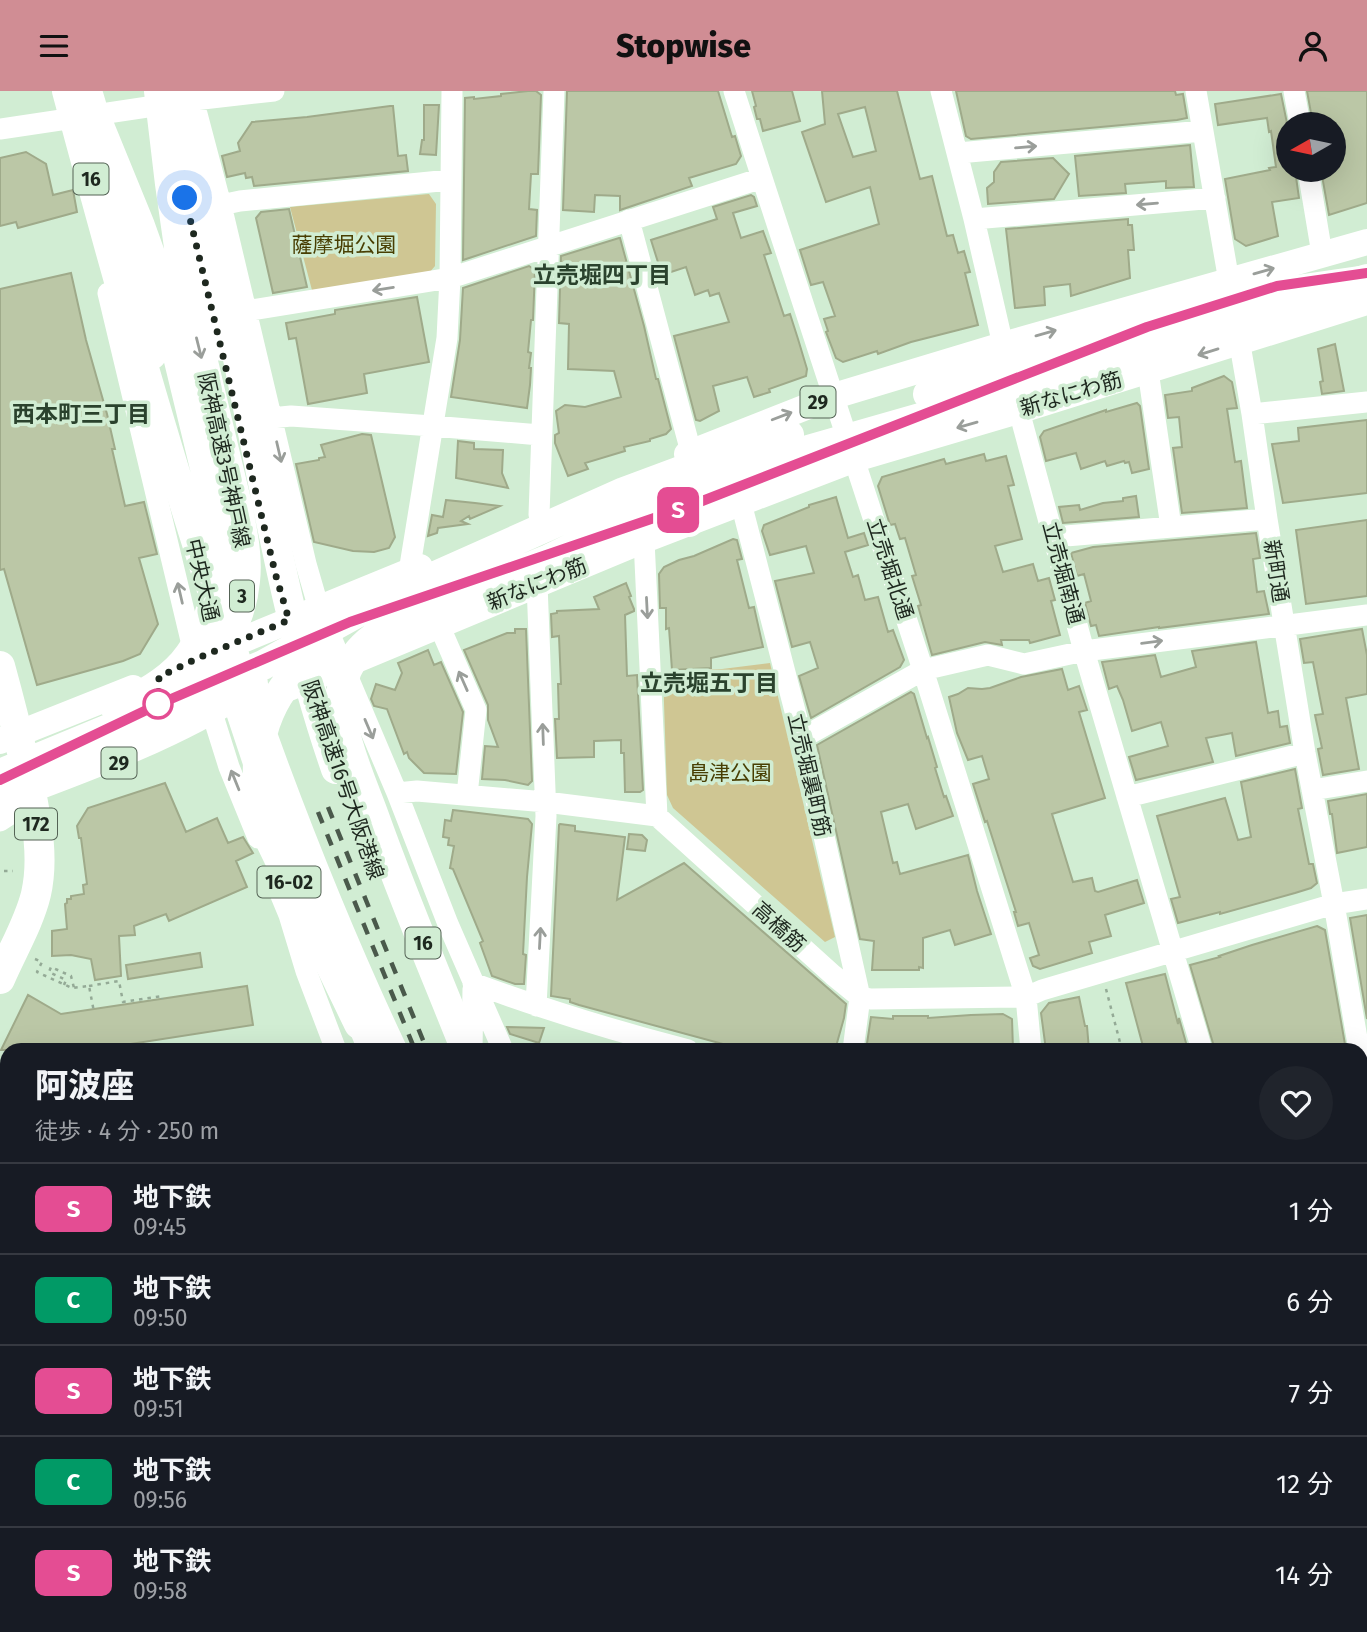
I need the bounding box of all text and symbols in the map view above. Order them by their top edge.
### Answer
icon: menu [35,27,73,65]
text: Stopwise [616,27,751,65]
icon: person [1294,27,1332,65]
north arrow [1276,112,1346,182]
map controls [1276,112,1346,182]
one-way arrow [1014,140,1036,153]
road number: 16 [74,163,108,195]
your location [167,180,202,215]
one-way arrow [1136,198,1158,211]
park label: 薩摩堀公園 [292,232,397,258]
district label: 立売堀四丁目 [533,261,671,289]
one-way arrow [1253,263,1275,276]
one-way arrow [372,283,395,296]
one-way arrow [1034,326,1056,339]
one-way arrow [193,336,206,359]
one-way arrow [1198,347,1220,359]
street label: 新なにわ筋 [1017,366,1125,422]
street label: 阪神高速3号神戸線 [193,370,255,550]
road number: 29 [800,387,836,417]
district label: 西本町三丁目 [12,400,150,428]
one-way arrow [771,409,793,422]
one-way arrow [957,420,979,433]
one-way arrow [273,440,286,463]
line badge: S [655,487,701,533]
text: S [671,496,685,524]
street label: 立売堀北通 [861,515,919,623]
street label: 立売堀南通 [1037,519,1089,627]
street label: 中央大通 [180,536,224,624]
street label: 新町通 [1258,538,1294,604]
street label: 新なにわ筋 [483,552,591,616]
road number: 3 [230,581,254,611]
one-way arrow [172,582,186,605]
one-way arrow [641,597,654,620]
one-way arrow [1140,636,1163,649]
district label: 立売堀五丁目 [640,669,778,697]
one-way arrow [456,671,469,693]
street label: 阪神高速16号大阪港線 [297,677,389,883]
unlabelled marker [143,689,173,719]
street label: 立売堀裏町筋 [782,711,836,839]
one-way arrow [363,717,376,739]
one-way arrow [536,723,549,746]
road number: 29 [102,747,136,779]
park label: 島津公園 [688,760,772,786]
one-way arrow [227,770,240,791]
road number: 172 [15,809,57,839]
road number: 16-02 [258,867,320,897]
street label: 高橋筋 [747,896,811,958]
road number: 16 [406,927,440,958]
one-way arrow [534,927,547,950]
text: 阿波座 [35,1066,134,1106]
button: heart [1259,1066,1333,1140]
text: 徒歩 · 4 分 · 250 m [35,1117,219,1145]
text: 地下鉄 [133,1182,211,1213]
text: S [67,1195,80,1223]
text: 1 分 [1289,1196,1333,1227]
text: 09:45 [133,1213,187,1241]
text: 地下鉄 [133,1273,211,1304]
text: C [67,1286,80,1314]
text: 6 分 [1286,1287,1333,1318]
text: 09:50 [133,1304,188,1332]
text: 地下鉄 [133,1364,211,1395]
text: S [67,1377,80,1405]
text: 7 分 [1289,1378,1333,1409]
text: 09:51 [133,1395,184,1423]
text: 地下鉄 [133,1455,211,1486]
text: C [67,1468,80,1496]
text: 12 分 [1276,1469,1333,1500]
text: 09:56 [133,1486,187,1514]
text: 地下鉄 [133,1546,211,1577]
text: S [67,1559,80,1587]
text: 14 分 [1275,1560,1333,1591]
text: 09:58 [133,1577,188,1605]

